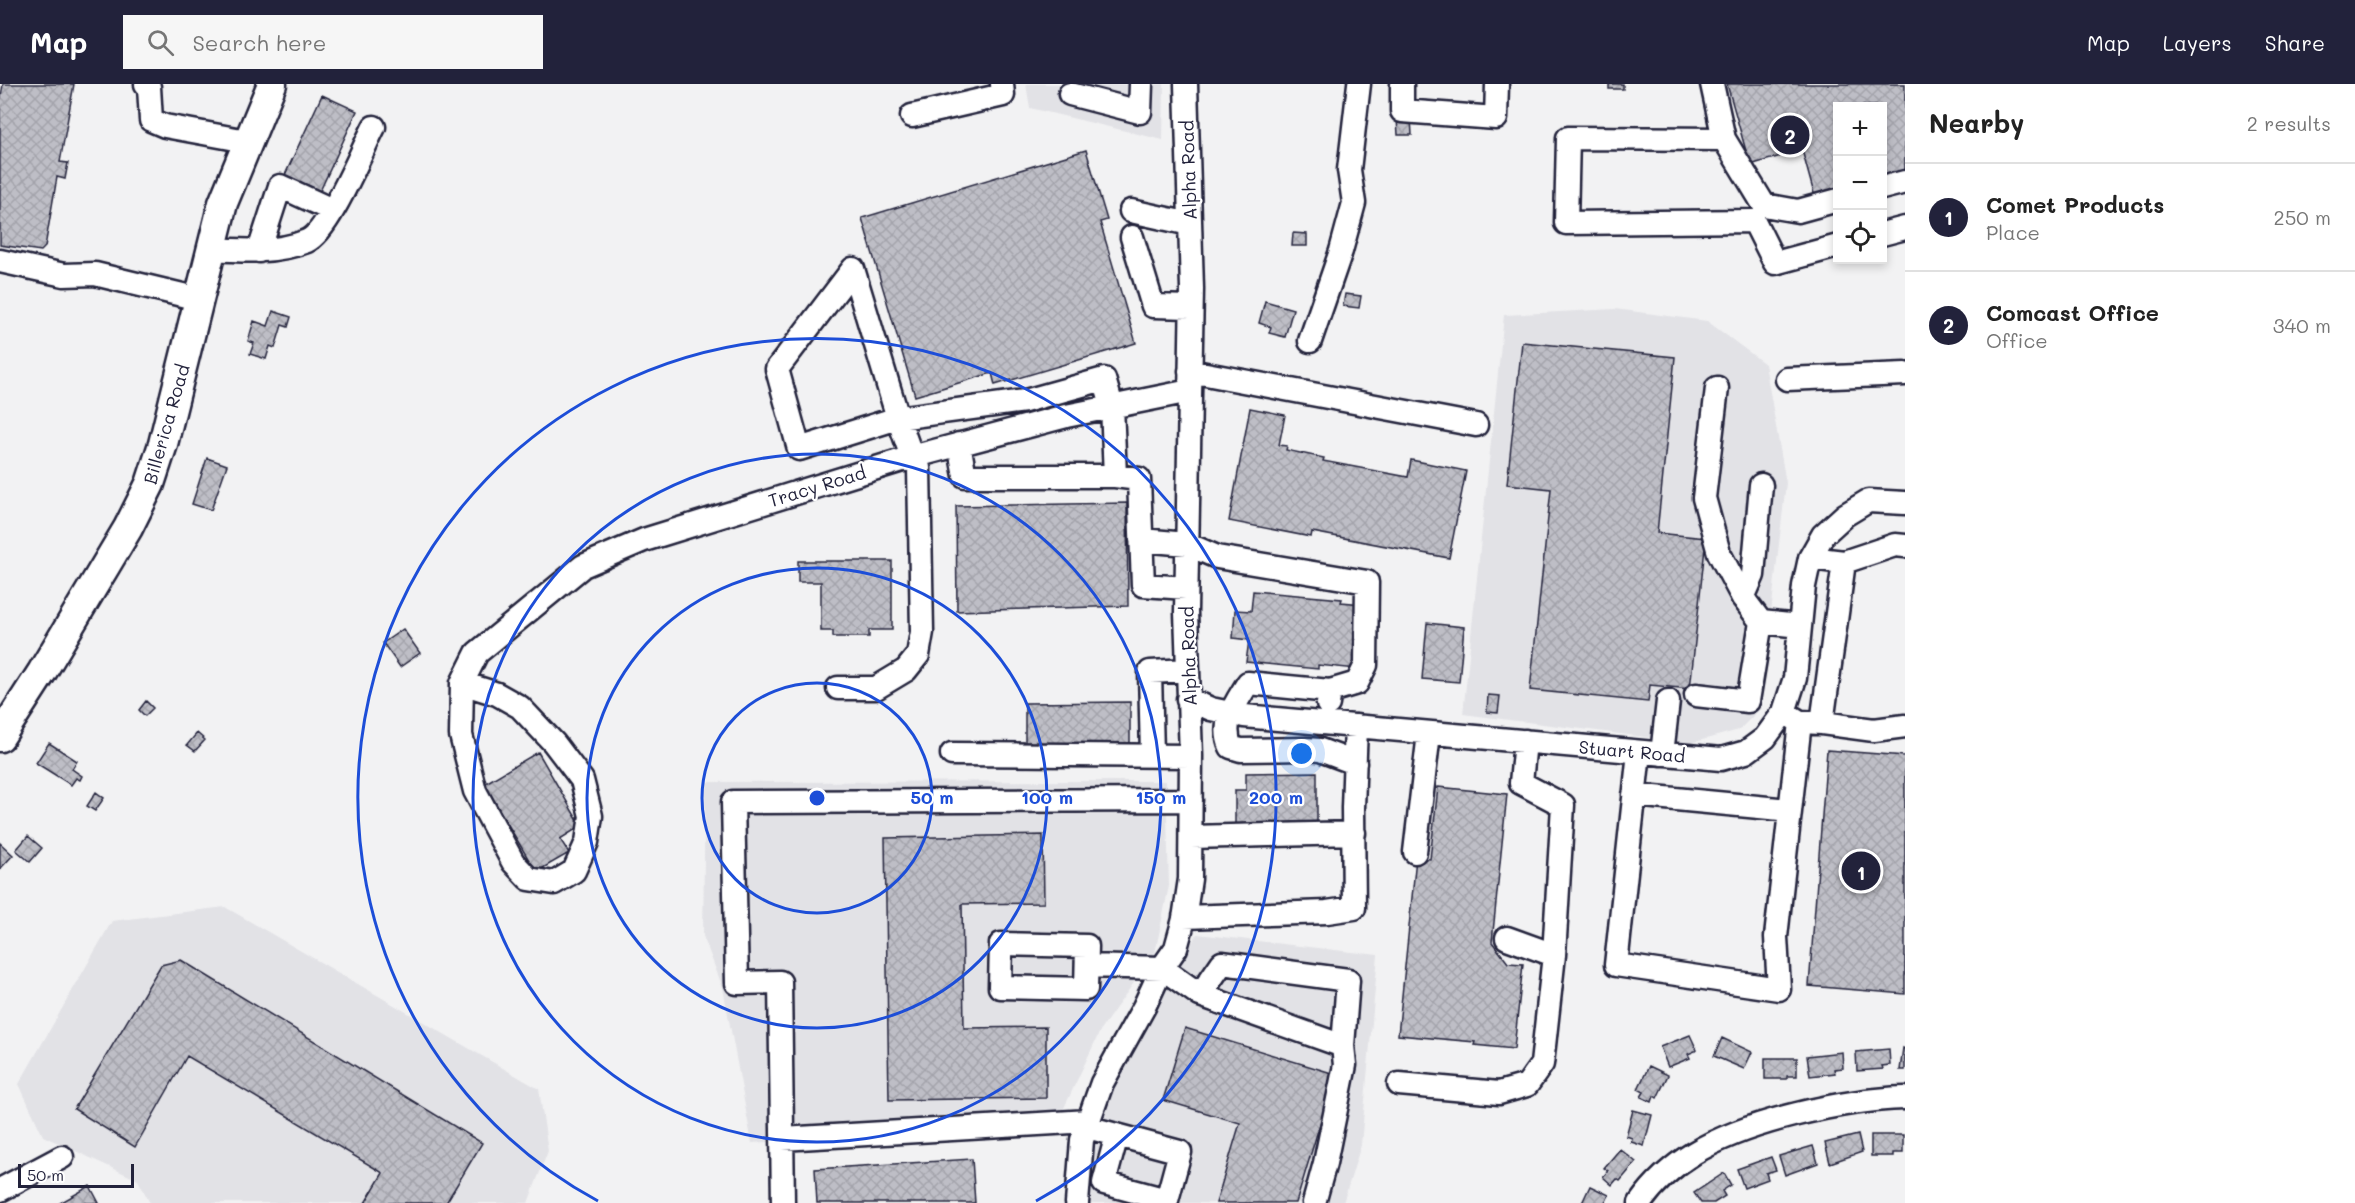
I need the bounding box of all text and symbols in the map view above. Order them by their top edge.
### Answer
search box [123,15,543,69]
text: Map [30,24,87,60]
icon: search [144,26,177,59]
text: Search here [192,28,326,57]
text: Map [2087,29,2130,56]
text: Layers [2163,29,2232,56]
text: Share [2265,29,2325,56]
map controls [1833,102,1887,264]
button: + [1833,102,1887,156]
text: Nearby [1929,106,2024,140]
text: 2 results [2247,110,2331,136]
pin: 2 [1770,112,1810,158]
street label: Alpha Road [1174,120,1202,220]
button: − [1833,156,1887,210]
text: Comet Products [1986,190,2164,219]
text: 1 [1944,204,1953,230]
text: 250 m [2274,204,2331,230]
button: locate [1833,210,1887,264]
text: Place [1986,219,2040,245]
text: Comcast Office [1986,298,2159,327]
text: 2 [1943,312,1954,338]
text: 340 m [2273,312,2331,338]
text: Office [1986,327,2048,353]
street label: Billerica Road [137,361,195,487]
street label: Tracy Road [765,460,869,512]
street label: Alpha Road [1174,606,1202,706]
street label: Stuart Road [1578,734,1686,768]
your location [1287,739,1316,768]
text: 50 m [911,785,953,809]
text: 100 m [1021,785,1073,809]
text: 150 m [1136,785,1186,809]
text: 200 m [1249,785,1303,809]
centre of rings [807,788,827,808]
pin: 1 [1842,848,1880,894]
scale bar [18,1161,134,1188]
text: 50 m [27,1164,64,1185]

